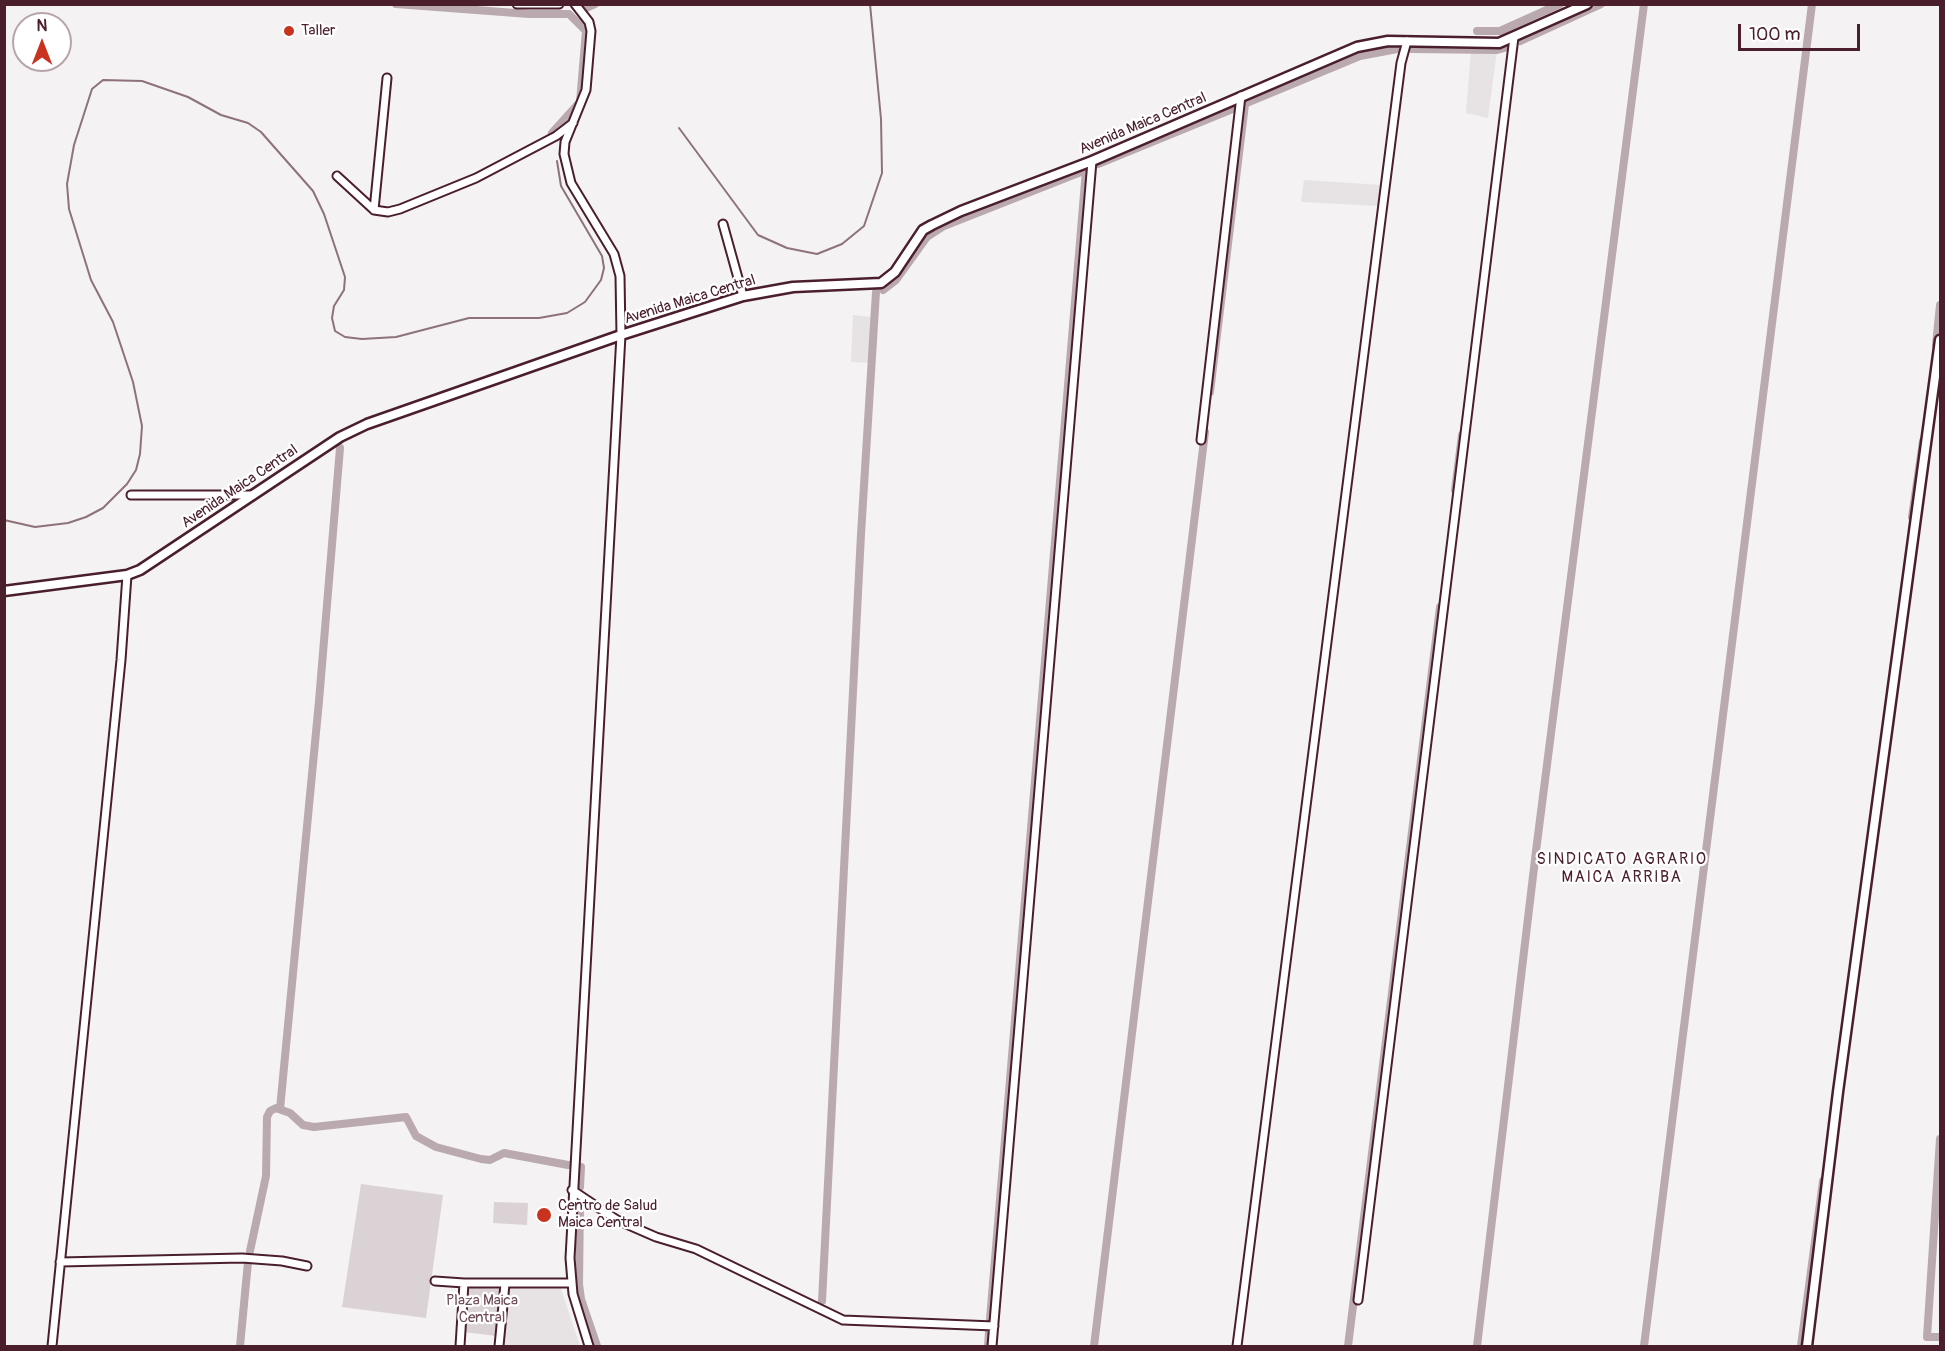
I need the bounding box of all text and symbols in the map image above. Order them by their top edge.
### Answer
north arrow [12,12,72,72]
scale bar [1741,12,1862,50]
text: N [37,16,47,36]
place label: Taller [301,22,335,40]
text: 100 m [1749,23,1801,46]
marker: Taller [282,24,296,38]
street label: Avenida Maica Central [1077,89,1209,159]
street label: Avenida Maica Central [622,271,758,329]
street label: Avenida Maica Central [178,441,302,533]
district label: SINDICATO AGRARIO MAICA ARRIBA [1537,850,1707,888]
place label: Centro de Salud Maica Central [558,1197,657,1232]
marker: Centro de Salud Maica Central [535,1206,553,1224]
park label: Plaza Maica Central [446,1292,518,1327]

